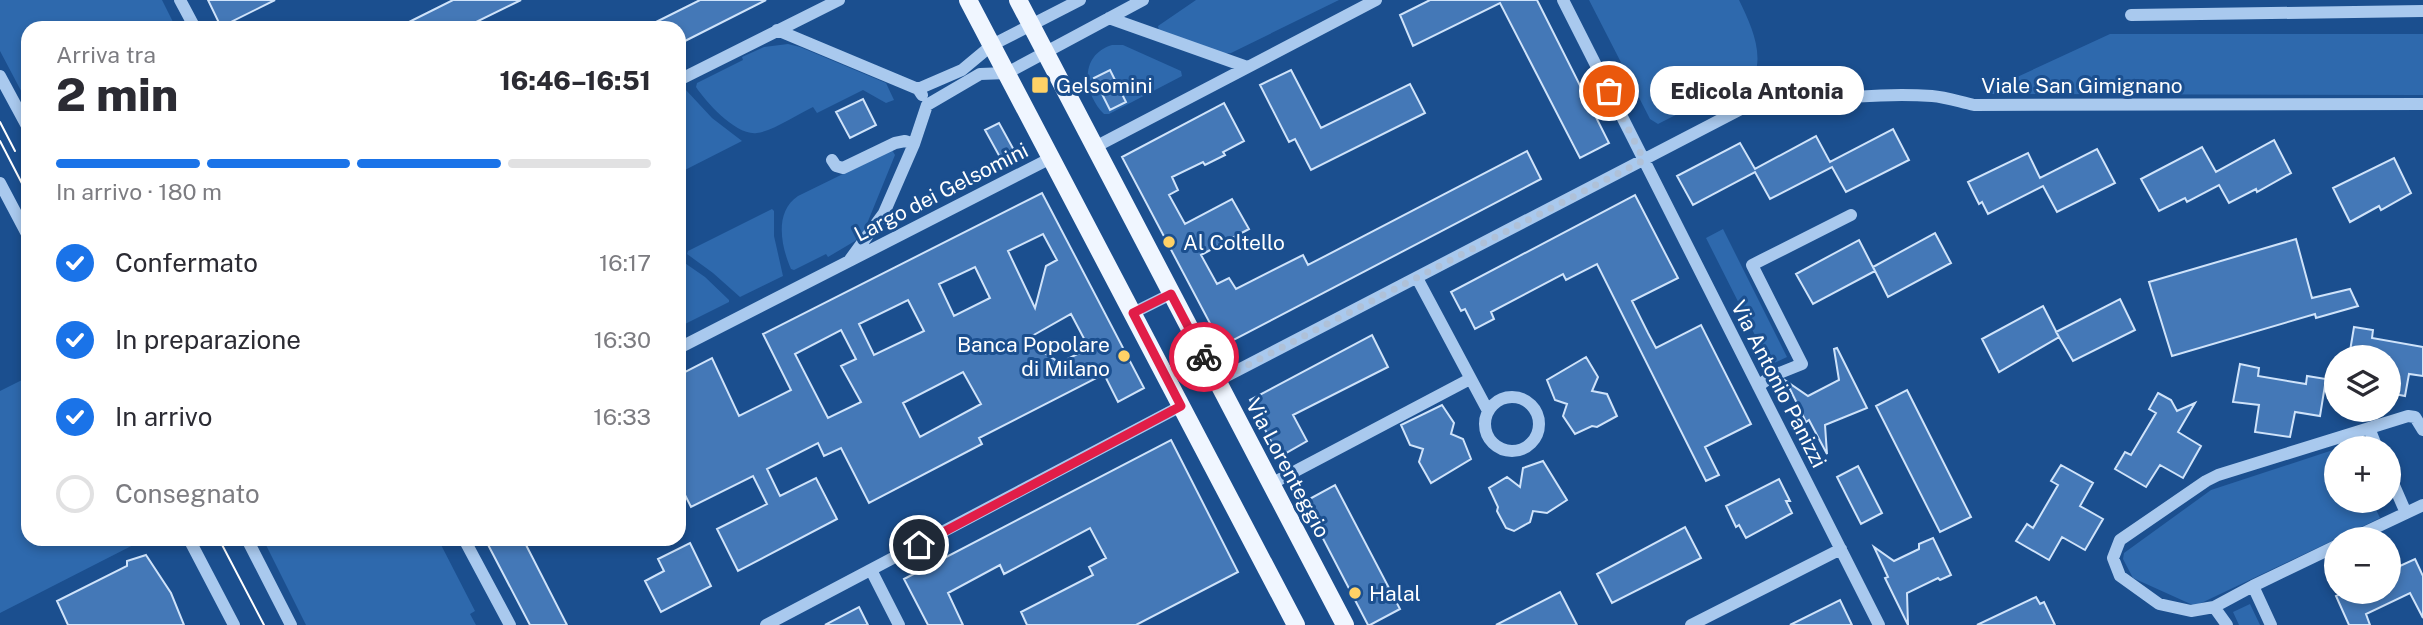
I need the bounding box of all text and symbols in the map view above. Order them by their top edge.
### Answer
text: Arriva tra [56,41,156,68]
pin [1579,61,1639,121]
text: 16:46–16:51 [499,65,651,96]
callout: Edicola Antonia [1651,66,1865,116]
text: 2 min [56,67,178,121]
icon: bag [1590,72,1628,110]
place label: Gelsomini [1056,73,1153,98]
street label: Viale San Gimignano [1981,73,2183,98]
marker: Gelsomini [1030,75,1050,95]
text: Edicola Antonia [1670,77,1844,104]
street label: Largo dei Gelsomini [850,137,1032,247]
text: In arrivo · 180 m [56,178,222,205]
place label: Al Coltello [1183,230,1285,255]
marker: Al Coltello [1161,234,1177,250]
icon: check [56,244,94,282]
text: Confermato [115,247,258,278]
text: 16:17 [599,249,651,276]
street label: Via Antonio Panizzi [1726,296,1832,472]
icon: check [56,321,94,359]
courier [1169,322,1239,392]
text: In preparazione [115,324,301,355]
text: 16:30 [594,326,651,353]
place label: Banca Popolare di Milano [957,332,1110,381]
icon: bike [1185,338,1223,376]
map controls [2324,345,2401,604]
button: layers [2324,345,2401,422]
marker: Banca Popolare di Milano [1116,348,1132,364]
street label: Via Lorenteggio [1241,394,1335,542]
icon: check [56,398,94,436]
text: In arrivo [115,401,212,432]
text: 16:33 [593,403,651,430]
button: + [2324,436,2401,513]
text: Consegnato [115,478,260,509]
pin [889,515,949,575]
icon: home [900,526,938,564]
button: − [2324,527,2401,604]
place label: Halal [1369,581,1421,606]
marker: Halal [1347,585,1363,601]

